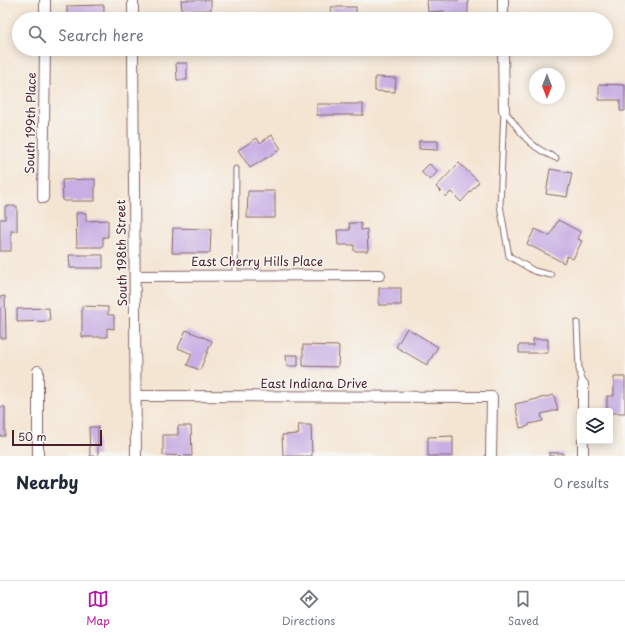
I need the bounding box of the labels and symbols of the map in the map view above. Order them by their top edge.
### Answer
north arrow [529,68,565,104]
street label: South 199th Place [20,72,40,174]
street label: South 198th Street [111,199,131,307]
street label: East Cherry Hills Place [191,252,323,270]
street label: East Indiana Drive [261,374,367,392]
scale bar [12,428,102,447]

